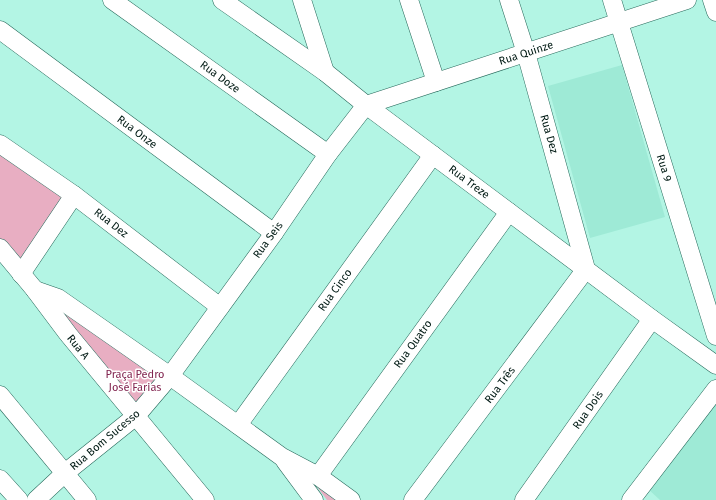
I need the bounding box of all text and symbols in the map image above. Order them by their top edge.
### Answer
street label: Rua Quinze [497,38,555,68]
street label: Rua Doze [198,58,242,96]
street label: Rua Onze [114,113,160,151]
street label: Rua Dez [537,113,561,155]
street label: Rua 9 [654,153,674,183]
street label: Rua Treze [446,162,492,202]
street label: Rua Dez [91,206,131,240]
street label: Rua Seis [250,219,286,261]
street label: Rua Cinco [315,266,355,314]
street label: Rua Quatro [391,317,435,371]
street label: Rua A [64,332,92,363]
street label: Rua Três [482,364,518,406]
park label: Praça Pedro José Farias [105,368,165,394]
street label: Rua Dois [570,388,606,432]
street label: Rua Bom Sucesso [67,407,143,473]

